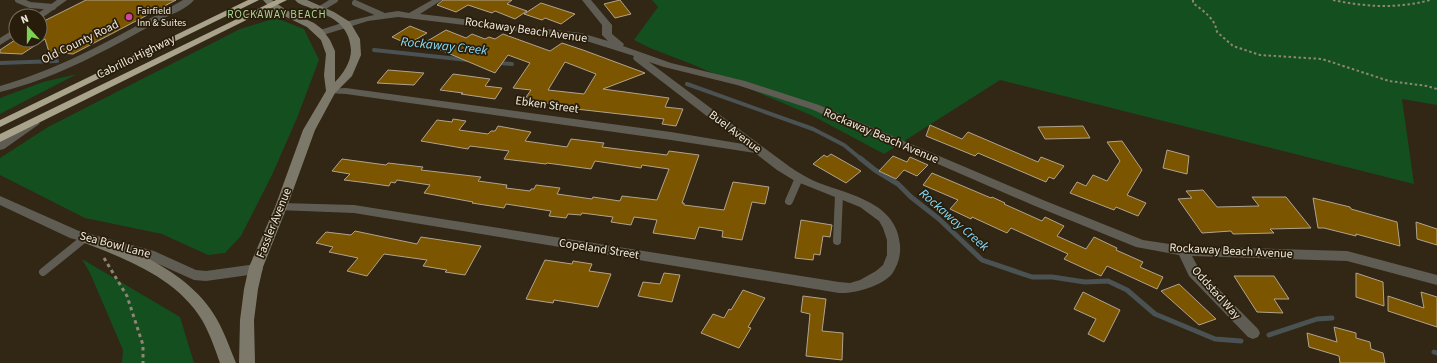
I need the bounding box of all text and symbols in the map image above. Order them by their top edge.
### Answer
place label: Fairfield Inn & Suites [137,4,186,30]
district label: ROCKAWAY BEACH [227,7,327,22]
north arrow [8,8,48,48]
text: N [18,11,31,27]
marker: Fairfield Inn & Suites [124,12,134,22]
street label: Rockaway Beach Avenue [464,13,588,47]
street label: Old County Road [38,16,122,68]
street label: Cabrillo Highway [94,31,178,83]
water label: Rockaway Creek [400,33,489,60]
street label: Ebken Street [514,92,580,118]
street label: Rockaway Beach Avenue [821,104,941,168]
street label: Buel Avenue [705,107,765,157]
street label: Fassler Avenue [252,185,296,261]
water label: Rockaway Creek [915,185,993,256]
street label: Sea Bowl Lane [78,227,152,263]
street label: Copeland Street [558,234,640,264]
street label: Rockaway Beach Avenue [1169,239,1293,263]
street label: Oddstad Way [1188,263,1245,323]

